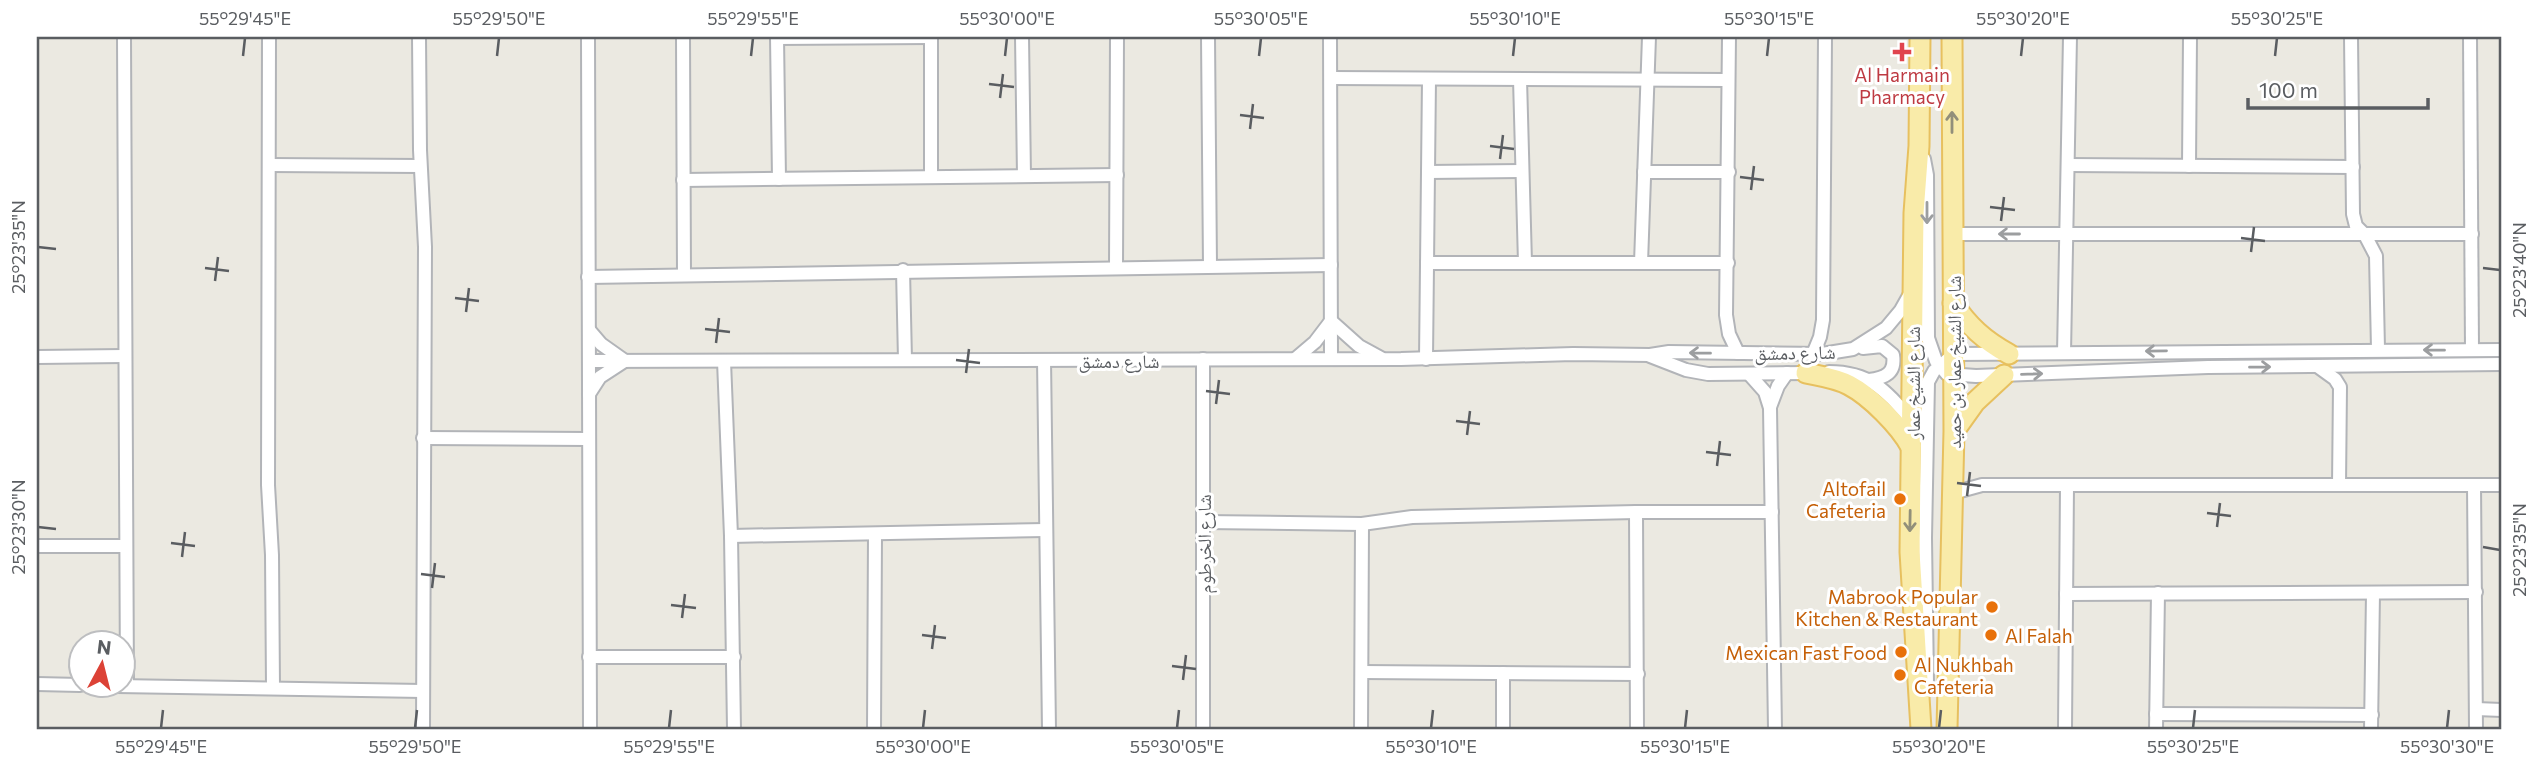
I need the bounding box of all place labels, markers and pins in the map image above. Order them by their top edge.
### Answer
marker: Al Harmain Pharmacy [1894,44,1910,60]
place label: Al Harmain Pharmacy [1854,63,1950,108]
place label: Altofail Cafeteria [1806,477,1886,522]
marker: Altofail Cafeteria [1892,491,1908,507]
place label: Mabrook Popular Kitchen & Restaurant [1795,585,1978,630]
marker: Mabrook Popular Kitchen & Restaurant [1984,599,2000,615]
place label: Al Falah [2005,624,2073,647]
marker: Al Falah [1983,627,1999,643]
place label: Mexican Fast Food [1725,641,1887,664]
marker: Mexican Fast Food [1893,644,1909,660]
place label: Al Nukhbah Cafeteria [1914,653,2014,698]
marker: Al Nukhbah Cafeteria [1892,667,1908,683]

